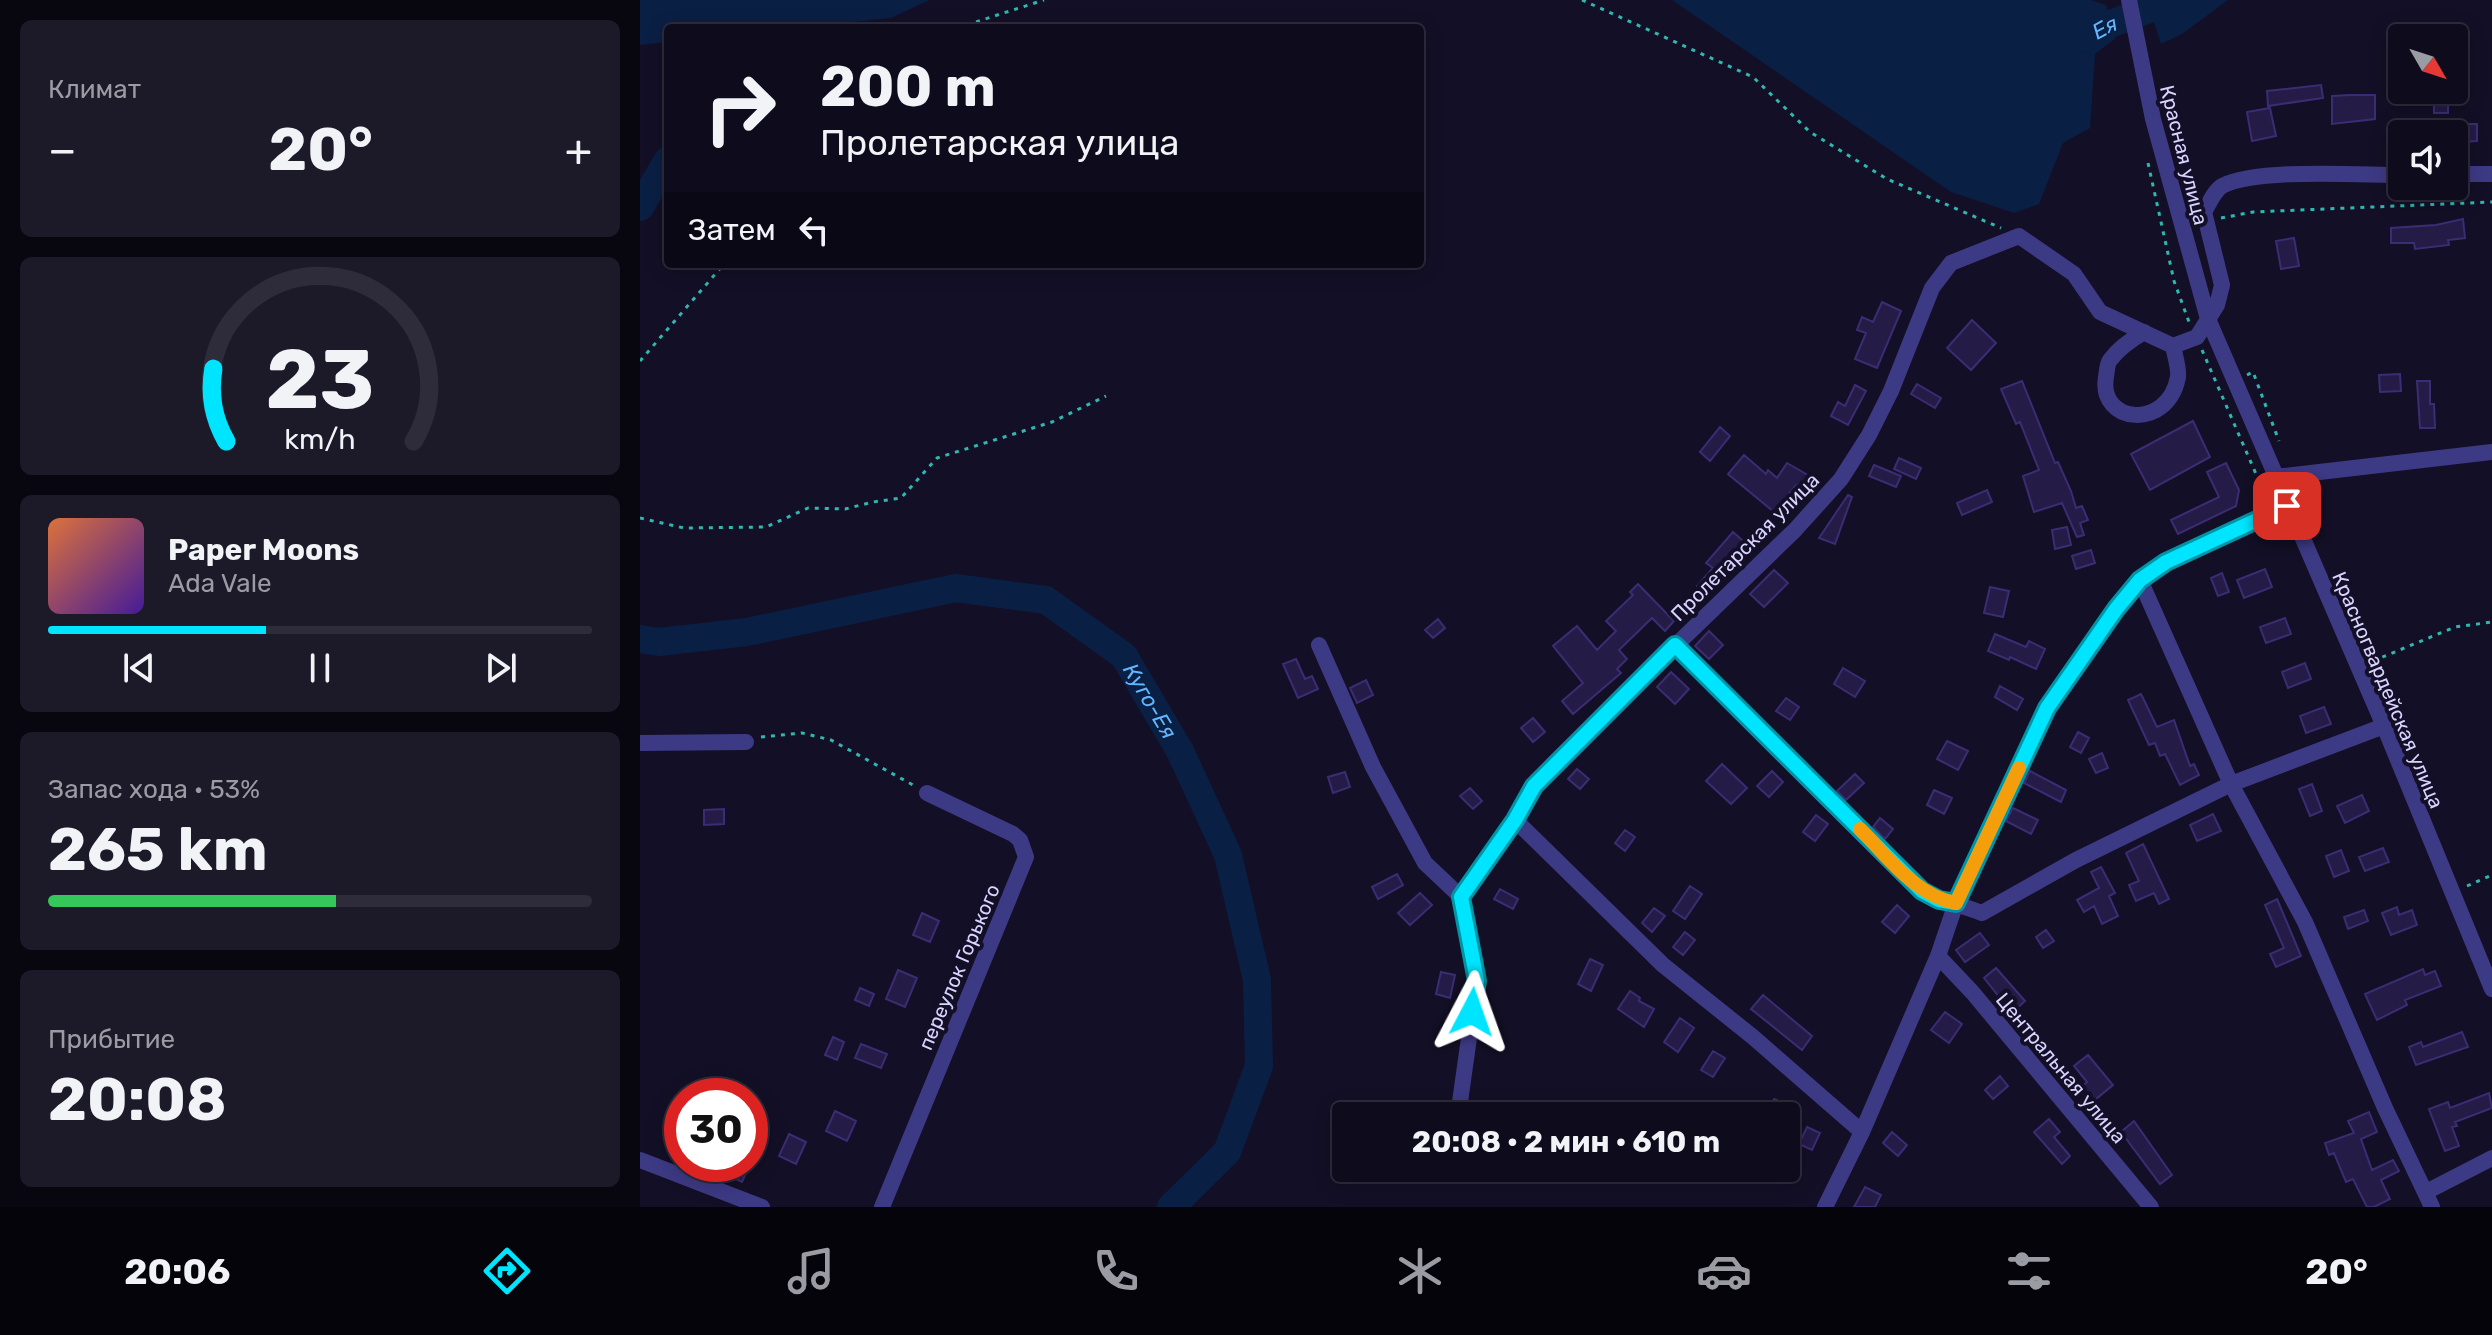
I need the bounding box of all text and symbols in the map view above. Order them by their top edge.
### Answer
water label: Ея [2087,10,2121,45]
north arrow [2388,24,2468,104]
map controls [2388,24,2468,200]
text: 200 m [820,54,996,120]
icon: right [688,56,792,160]
text: Климат [48,74,141,105]
street label: Красная улица [2155,83,2213,227]
text: 20° [268,114,373,185]
button: sound [2388,120,2468,200]
text: Пролетарская улица [820,121,1179,164]
text: − [48,124,77,176]
text: + [565,124,592,176]
icon: left [792,208,836,252]
text: Затем [688,212,776,248]
text: 23 [266,330,374,429]
text: km/h [284,422,356,456]
street label: Пролетарская улица [1666,468,1824,626]
pin [2253,472,2321,540]
icon: arrive [2265,484,2309,528]
text: Paper Moons [168,532,359,568]
text: Ada Vale [168,568,272,599]
street label: Красногвардейская улица [2327,568,2449,812]
icon: previous [117,646,161,690]
icon: pause [298,646,342,690]
icon: next [479,646,523,690]
water label: Куго-Ея [1117,658,1183,744]
text: Запас хода · 53% [48,774,260,805]
text: 265 km [48,814,268,885]
street label: переулок Горького [913,880,1005,1054]
position arrow [1430,970,1514,1054]
street label: Центральная улица [1991,988,2131,1148]
text: Прибытие [48,1024,175,1055]
text: 20:08 [48,1064,227,1135]
speed limit sign: 30 [664,1078,768,1182]
text: 20:08 · 2 мин · 610 m [1412,1124,1720,1160]
icon: directions [479,1243,535,1299]
icon: music [783,1243,839,1299]
icon: phone [1088,1243,1144,1299]
icon: climate [1392,1243,1448,1299]
icon: car [1696,1243,1752,1299]
icon: filters [2001,1243,2057,1299]
text: 20:06 [124,1250,231,1293]
text: 20° [2305,1250,2368,1293]

